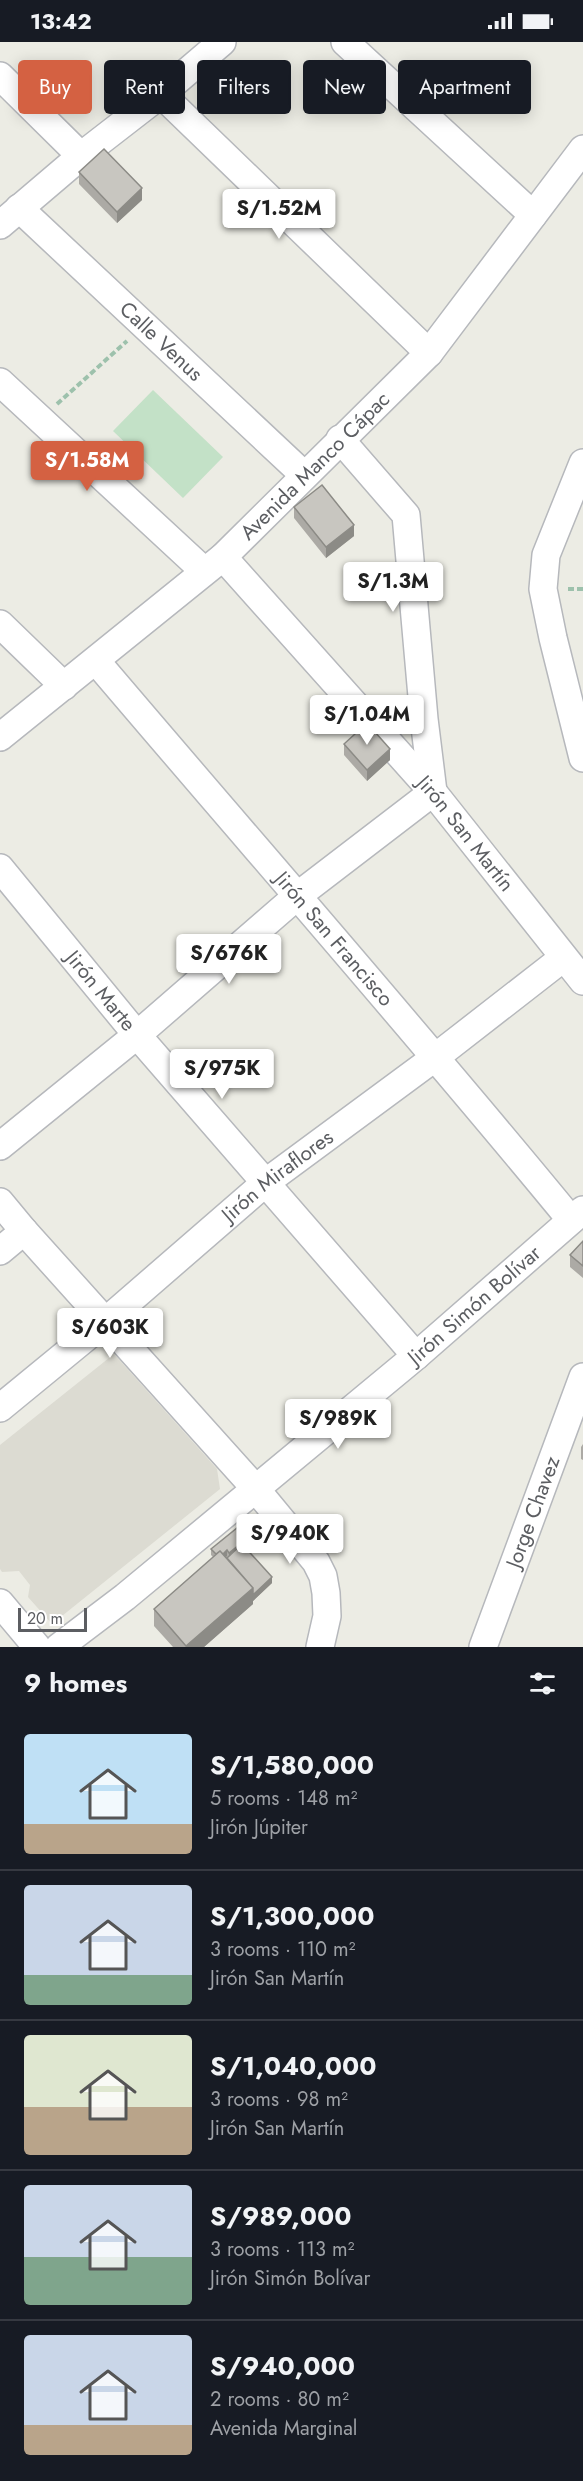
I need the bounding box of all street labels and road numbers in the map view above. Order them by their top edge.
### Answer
street label: Calle Venus [113,295,210,388]
street label: Avenida Manco Cápac [233,385,397,547]
street label: Jirón San Martín [408,767,521,898]
street label: Jirón San Francisco [266,863,401,1013]
street label: Jirón Marte [57,942,143,1038]
street label: Jirón Miraflores [213,1122,340,1231]
street label: Jirón Simón Bolívar [399,1238,548,1374]
street label: Jorge Chavez [498,1452,568,1575]

